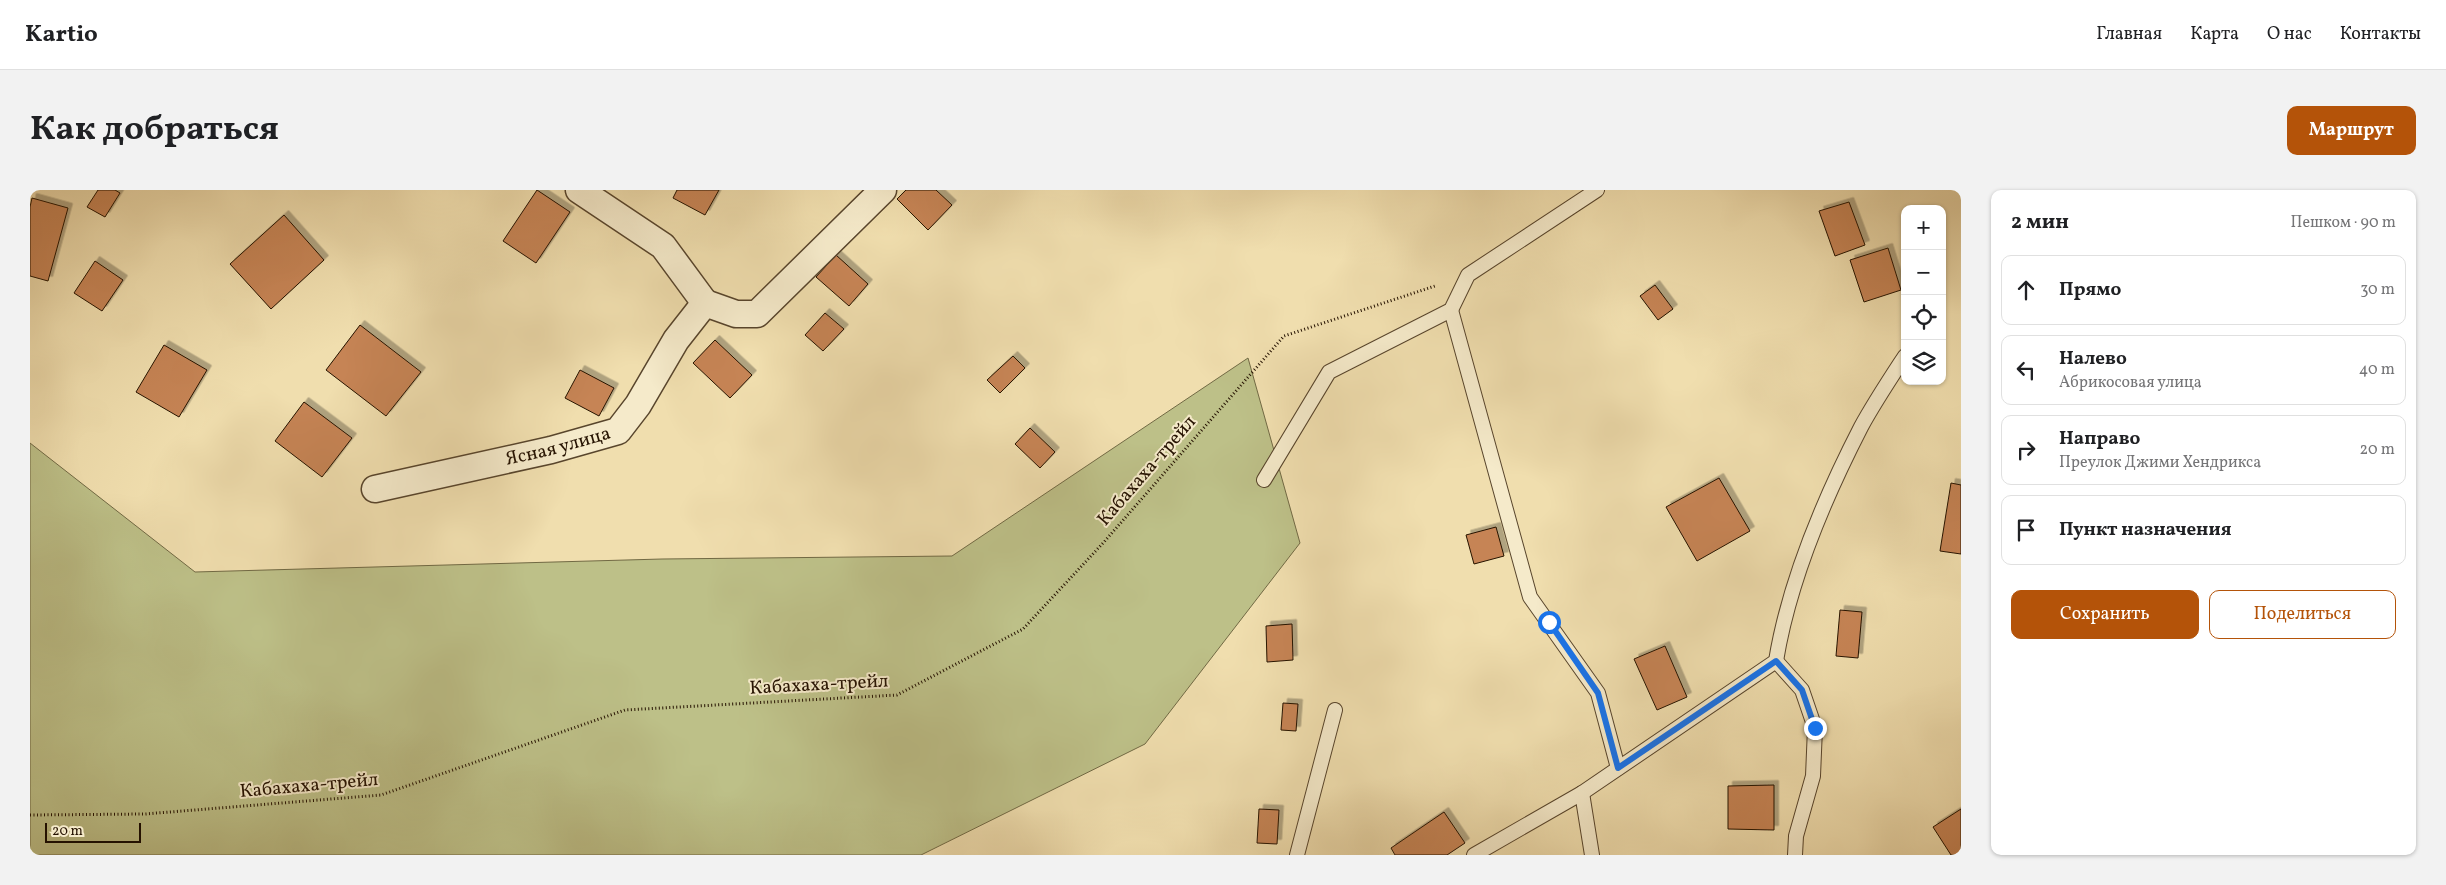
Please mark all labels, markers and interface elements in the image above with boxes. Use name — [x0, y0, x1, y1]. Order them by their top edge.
text: Kartio — [25, 18, 98, 52]
text: Главная — [2096, 22, 2162, 47]
text: Карта — [2190, 22, 2239, 47]
text: О нас — [2267, 22, 2312, 47]
text: Контакты — [2340, 22, 2421, 47]
text: Как добраться — [30, 106, 279, 154]
button: Маршрут — [2287, 106, 2416, 155]
map controls — [1901, 205, 1946, 385]
button: + — [1901, 205, 1946, 250]
text: 2 мин — [2011, 208, 2069, 237]
text: Пешком · 90 m — [2291, 212, 2396, 234]
button: − — [1901, 250, 1946, 295]
icon: ahead — [2012, 276, 2040, 304]
text: Прямо — [2059, 277, 2121, 303]
text: 30 m — [2360, 279, 2395, 301]
button: locate — [1901, 295, 1946, 340]
button: layers — [1901, 340, 1946, 385]
text: Налево — [2059, 346, 2127, 372]
icon: left — [2012, 356, 2040, 384]
text: 40 m — [2359, 359, 2395, 381]
text: Абрикосовая улица — [2059, 372, 2202, 394]
street label: Кабахаха-трейл — [1092, 410, 1202, 532]
street label: Ясная улица — [503, 421, 614, 473]
text: Направо — [2059, 426, 2141, 452]
icon: right — [2012, 436, 2040, 464]
text: 20 m — [2360, 439, 2395, 461]
text: Преулок Джими Хендрикса — [2059, 452, 2261, 474]
icon: arrive — [2012, 516, 2040, 544]
text: Пункт назначения — [2059, 517, 2232, 543]
button: Сохранить — [2011, 590, 2199, 639]
button: Поделиться — [2209, 590, 2396, 639]
route start — [1538, 611, 1561, 634]
street label: Кабахаха-трейл — [749, 668, 889, 702]
route end — [1804, 717, 1827, 740]
street label: Кабахаха-трейл — [239, 767, 379, 805]
scale bar — [45, 820, 141, 843]
text: 20 m — [52, 822, 83, 841]

